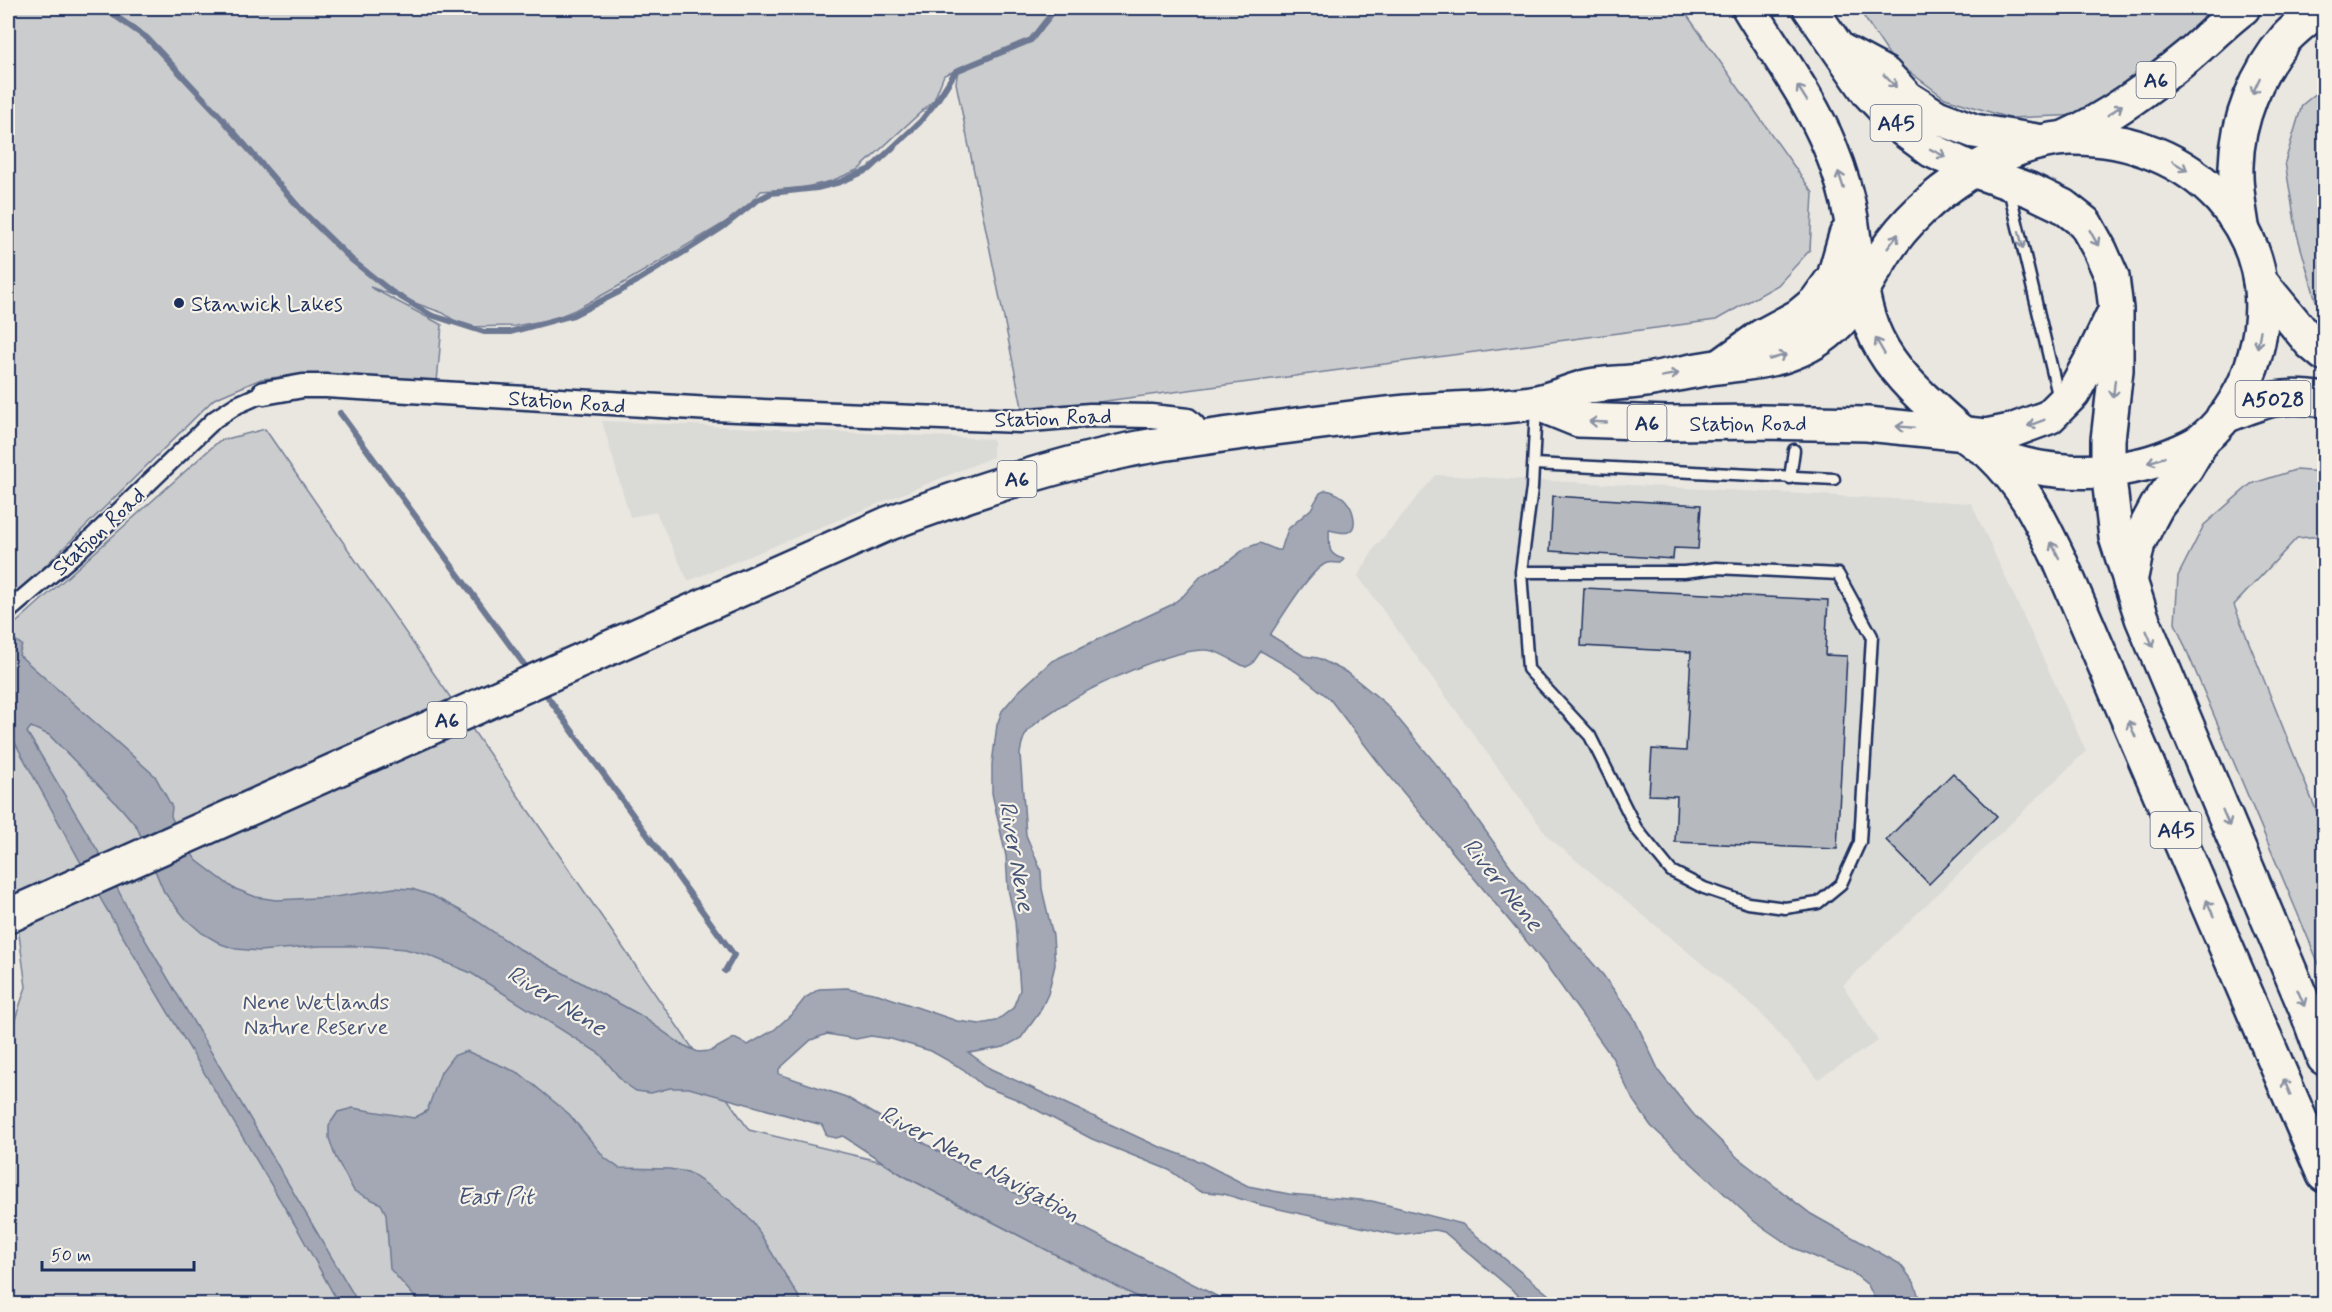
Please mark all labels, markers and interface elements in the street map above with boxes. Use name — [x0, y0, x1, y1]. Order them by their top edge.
road number: A6 — [2136, 62, 2176, 98]
one-way arrow — [1883, 74, 1898, 88]
one-way arrow — [2250, 77, 2262, 95]
one-way arrow — [1795, 85, 1807, 102]
one-way arrow — [2106, 104, 2123, 116]
road number: A45 — [1870, 105, 1922, 141]
one-way arrow — [1928, 147, 1946, 159]
one-way arrow — [2171, 160, 2188, 172]
one-way arrow — [1835, 171, 1846, 190]
one-way arrow — [2088, 229, 2100, 246]
one-way arrow — [2016, 230, 2028, 249]
one-way arrow — [1887, 234, 1899, 250]
place label: Stanwick Lakes — [191, 291, 343, 319]
marker: Stanwick Lakes — [172, 296, 186, 310]
one-way arrow — [2253, 329, 2264, 349]
one-way arrow — [1874, 338, 1886, 355]
one-way arrow — [1768, 351, 1787, 362]
one-way arrow — [1660, 370, 1680, 381]
one-way arrow — [2108, 378, 2119, 398]
road number: A5028 — [2236, 381, 2310, 417]
street label: Station Road — [507, 385, 626, 421]
street label: Station Road — [994, 403, 1112, 435]
road number: A6 — [1628, 405, 1666, 441]
street label: Station Road — [1689, 411, 1807, 439]
one-way arrow — [1589, 416, 1609, 427]
one-way arrow — [2027, 418, 2045, 429]
one-way arrow — [1896, 421, 1916, 432]
one-way arrow — [2147, 455, 2166, 466]
road number: A6 — [998, 461, 1036, 497]
street label: Station Road — [47, 482, 152, 583]
one-way arrow — [2049, 541, 2061, 559]
one-way arrow — [2145, 629, 2156, 647]
road number: A6 — [428, 702, 466, 738]
one-way arrow — [2126, 720, 2137, 738]
water label: River Nene — [991, 799, 1041, 915]
one-way arrow — [2221, 809, 2232, 827]
road number: A45 — [2150, 812, 2202, 848]
water label: River Nene — [1455, 832, 1550, 939]
one-way arrow — [2203, 900, 2215, 918]
water label: River Nene — [501, 959, 613, 1045]
one-way arrow — [2296, 988, 2307, 1007]
park label: Nene Wetlands Nature Reserve — [243, 989, 390, 1042]
one-way arrow — [2280, 1079, 2292, 1097]
water label: River Nene Navigation — [873, 1099, 1084, 1233]
water label: East Pit — [457, 1182, 535, 1213]
scale bar — [42, 1234, 194, 1272]
text: 50 m — [51, 1244, 91, 1268]

